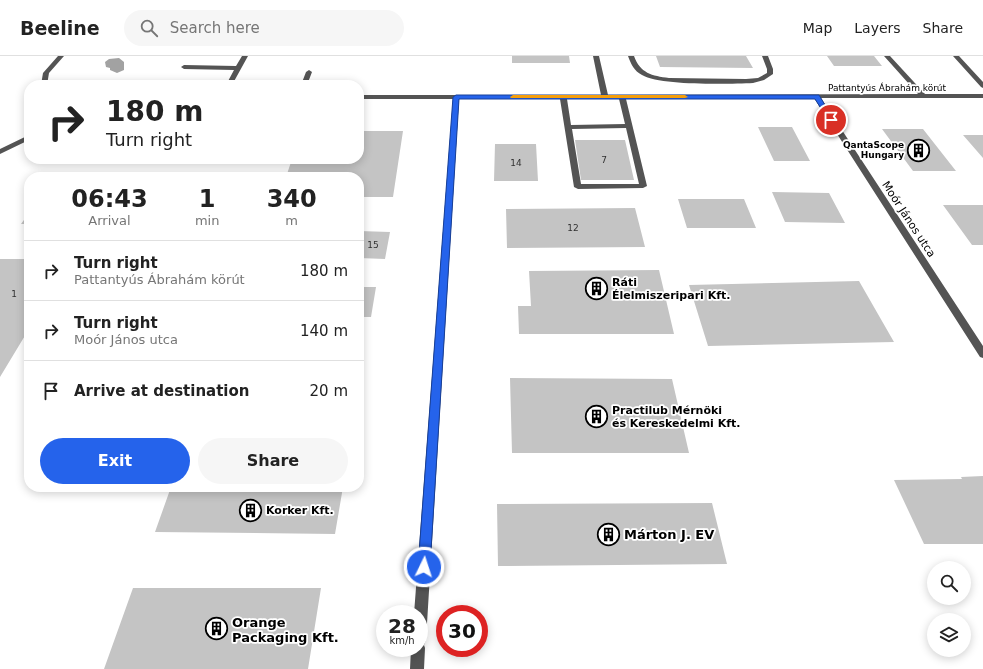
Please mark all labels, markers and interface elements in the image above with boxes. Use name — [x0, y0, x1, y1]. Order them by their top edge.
search box — [124, 10, 404, 46]
text: Beeline — [20, 17, 100, 39]
icon: search — [138, 17, 160, 39]
text: Search here — [170, 19, 260, 37]
text: Map — [803, 20, 832, 36]
text: Layers — [854, 20, 901, 36]
text: Share — [923, 20, 963, 36]
street label: Pattantyús Ábrahám körút — [828, 82, 947, 93]
text: 180 m — [106, 95, 203, 128]
icon: right — [40, 96, 92, 148]
pin — [814, 103, 848, 137]
icon: arrive — [820, 109, 842, 131]
text: Turn right — [106, 129, 192, 150]
building icon: QantaScope Hungary — [906, 137, 932, 163]
place label: QantaScope Hungary — [843, 140, 904, 160]
house number: 7 — [601, 155, 607, 165]
house number: 14 — [510, 158, 522, 168]
street label: Moór János utca — [879, 179, 938, 260]
text: 06:43 — [71, 185, 148, 213]
text: 1 — [199, 185, 215, 213]
text: 340 — [267, 185, 317, 213]
text: Arrival — [88, 213, 131, 228]
text: min — [195, 213, 219, 228]
text: m — [285, 213, 298, 228]
house number: 12 — [567, 223, 579, 233]
house number: 15 — [367, 240, 379, 250]
text: Turn right — [74, 254, 158, 272]
icon: right — [40, 260, 62, 282]
text: 180 m — [300, 262, 348, 280]
text: Pattantyús Ábrahám körút — [74, 272, 245, 287]
building icon: Ráti Élelmiszeripari Kft. — [583, 275, 609, 301]
place label: Ráti Élelmiszeripari Kft. — [612, 276, 730, 302]
house number: 1 — [11, 289, 17, 299]
text: Turn right — [74, 314, 158, 332]
icon: right — [40, 320, 62, 342]
text: 140 m — [300, 322, 348, 340]
text: Moór János utca — [74, 332, 178, 347]
icon: arrive — [40, 380, 62, 402]
text: Arrive at destination — [74, 382, 249, 400]
text: 20 m — [310, 382, 348, 400]
building icon: Practilub Mérnöki és Kereskedelmi Kft. — [583, 403, 609, 429]
place label: Practilub Mérnöki és Kereskedelmi Kft. — [612, 404, 740, 430]
button: Exit — [40, 438, 190, 484]
button: Share — [198, 438, 348, 484]
building icon: Korker Kft. — [238, 497, 264, 523]
place label: Korker Kft. — [266, 504, 334, 517]
building icon: Márton J. EV — [596, 521, 622, 547]
place label: Márton J. EV — [624, 527, 714, 542]
position arrow — [403, 546, 445, 588]
map controls — [927, 561, 971, 657]
button: search — [927, 561, 971, 605]
speed limit sign: 30 — [436, 605, 488, 657]
button: layers — [927, 613, 971, 657]
text: 28 — [388, 614, 416, 638]
place label: Orange Packaging Kft. — [232, 615, 339, 645]
building icon: Orange Packaging Kft. — [204, 616, 230, 642]
text: km/h — [389, 635, 415, 646]

